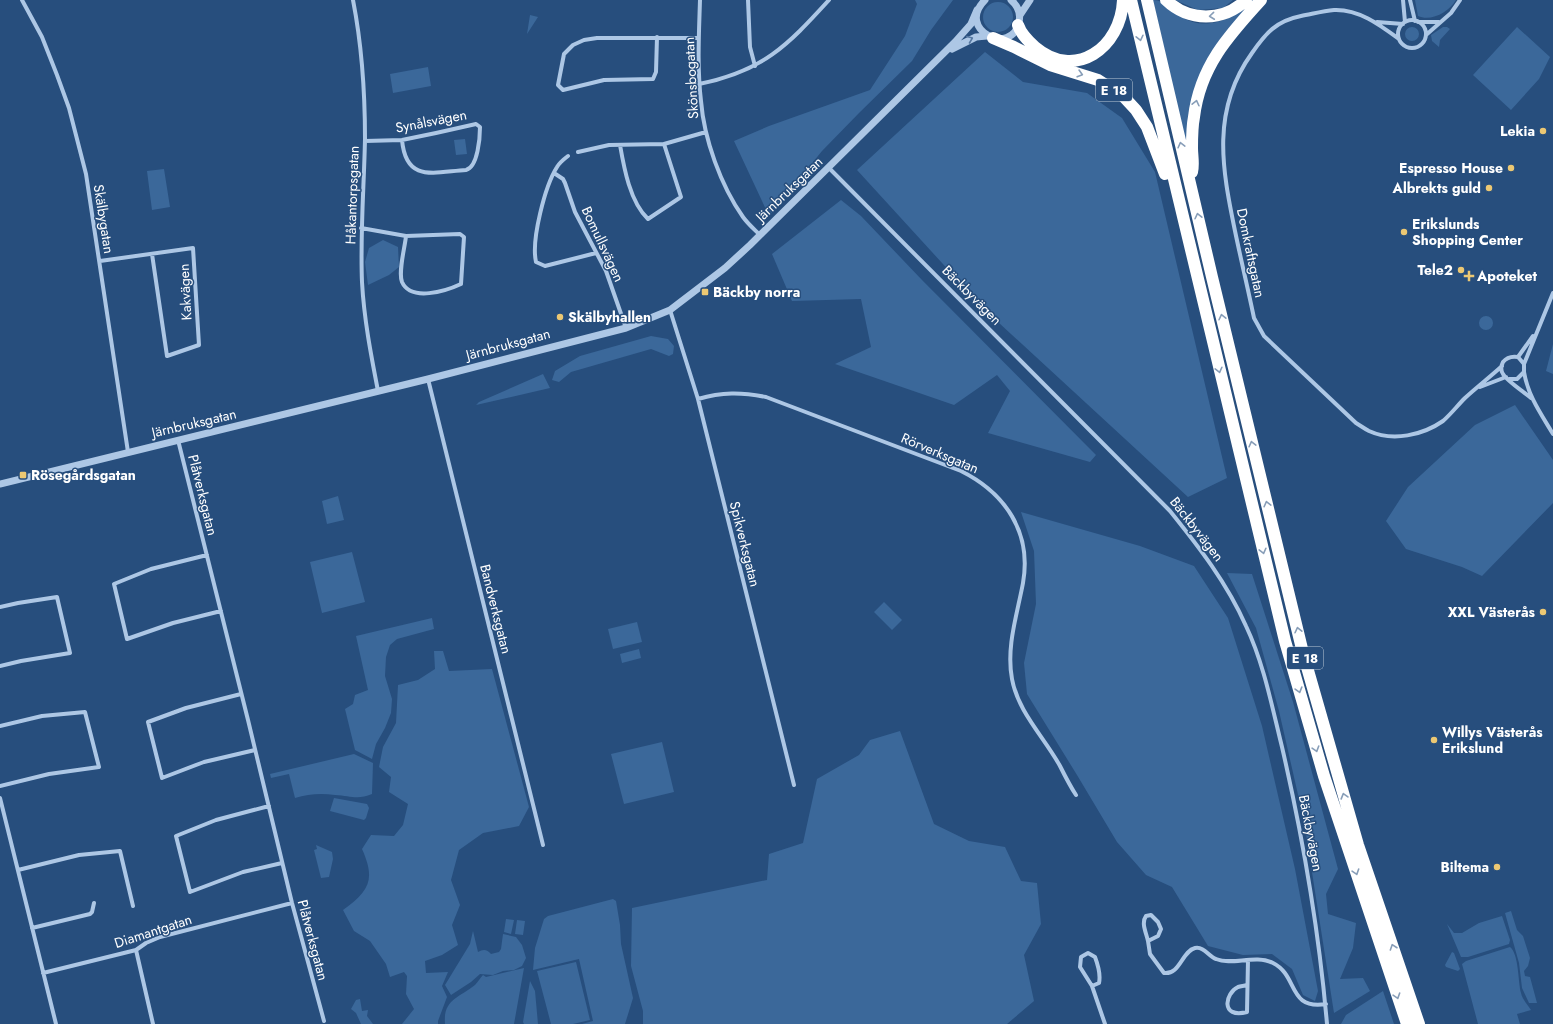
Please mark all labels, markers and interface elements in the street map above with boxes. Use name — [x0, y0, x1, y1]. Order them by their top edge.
one-way arrow — [1209, 12, 1215, 21]
one-way arrow — [1135, 35, 1143, 41]
one-way arrow — [967, 36, 974, 44]
street label: Skönsbogatan — [679, 37, 703, 119]
one-way arrow — [1077, 69, 1084, 78]
road number: E 18 — [1096, 79, 1132, 101]
one-way arrow — [1192, 99, 1200, 106]
street label: Synålsvägen — [394, 104, 468, 138]
place label: Lekia — [1500, 121, 1535, 141]
marker: Lekia — [1538, 126, 1548, 136]
one-way arrow — [1177, 142, 1185, 148]
street label: Håkantorpsgatan — [340, 145, 364, 245]
street label: Järnbruksgatan — [750, 152, 827, 228]
place label: Espresso House — [1399, 158, 1503, 178]
marker: Espresso House — [1506, 163, 1516, 173]
place label: Albrekts guld — [1392, 178, 1481, 198]
street label: Skälbygatan — [89, 183, 119, 255]
marker: Albrekts guld — [1484, 183, 1494, 193]
street label: Bomullsvägen — [577, 203, 629, 285]
street label: Domkraftsgatan — [1232, 206, 1270, 300]
one-way arrow — [1194, 213, 1202, 219]
place label: Erikslunds Shopping Center — [1412, 214, 1523, 250]
marker: Erikslunds Shopping Center — [1399, 227, 1409, 237]
place label: Tele2 — [1418, 260, 1453, 280]
street label: Bäckbyvägen — [938, 261, 1006, 329]
street label: Kakvägen — [174, 263, 196, 321]
marker: Tele2 — [1456, 265, 1466, 275]
place label: Apoteket — [1476, 266, 1538, 286]
marker: Apoteket — [1464, 271, 1474, 281]
place label: Bäckby norra — [713, 282, 800, 302]
marker: Bäckby norra — [700, 287, 710, 297]
place label: Skälbyhallen — [568, 307, 651, 327]
marker: Skälbyhallen — [555, 312, 565, 322]
one-way arrow — [1218, 314, 1226, 321]
street label: Järnbruksgatan — [462, 323, 552, 365]
one-way arrow — [1214, 366, 1223, 373]
street label: Järnbruksgatan — [148, 404, 238, 443]
street label: Rörverksgatan — [898, 428, 982, 478]
one-way arrow — [1248, 441, 1257, 448]
street label: Plåtverksgatan — [183, 452, 223, 538]
place label: Rösegårdsgatan — [31, 465, 136, 485]
marker: Rösegårdsgatan — [18, 470, 28, 480]
street label: Bäckbyvägen — [1165, 492, 1229, 566]
street label: Spikverksgatan — [725, 499, 765, 589]
one-way arrow — [1263, 501, 1272, 508]
one-way arrow — [1258, 547, 1267, 554]
street label: Bandverksgatan — [475, 562, 517, 656]
place label: XXL Västerås — [1448, 602, 1536, 622]
marker: XXL Västerås — [1538, 607, 1548, 617]
one-way arrow — [1295, 627, 1303, 633]
road number: E 18 — [1287, 647, 1323, 669]
one-way arrow — [1294, 687, 1303, 694]
place label: Willys Västerås Erikslund — [1442, 722, 1543, 758]
marker: Willys Västerås Erikslund — [1429, 735, 1439, 745]
one-way arrow — [1311, 745, 1320, 752]
street label: Bäckbyvägen — [1294, 793, 1328, 873]
one-way arrow — [1340, 793, 1349, 800]
place label: Biltema — [1441, 857, 1489, 877]
marker: Biltema — [1492, 862, 1502, 872]
one-way arrow — [1351, 869, 1360, 876]
street label: Plåtverksgatan — [293, 897, 333, 983]
street label: Diamantgatan — [112, 909, 194, 953]
one-way arrow — [1389, 944, 1398, 951]
one-way arrow — [1393, 992, 1401, 999]

